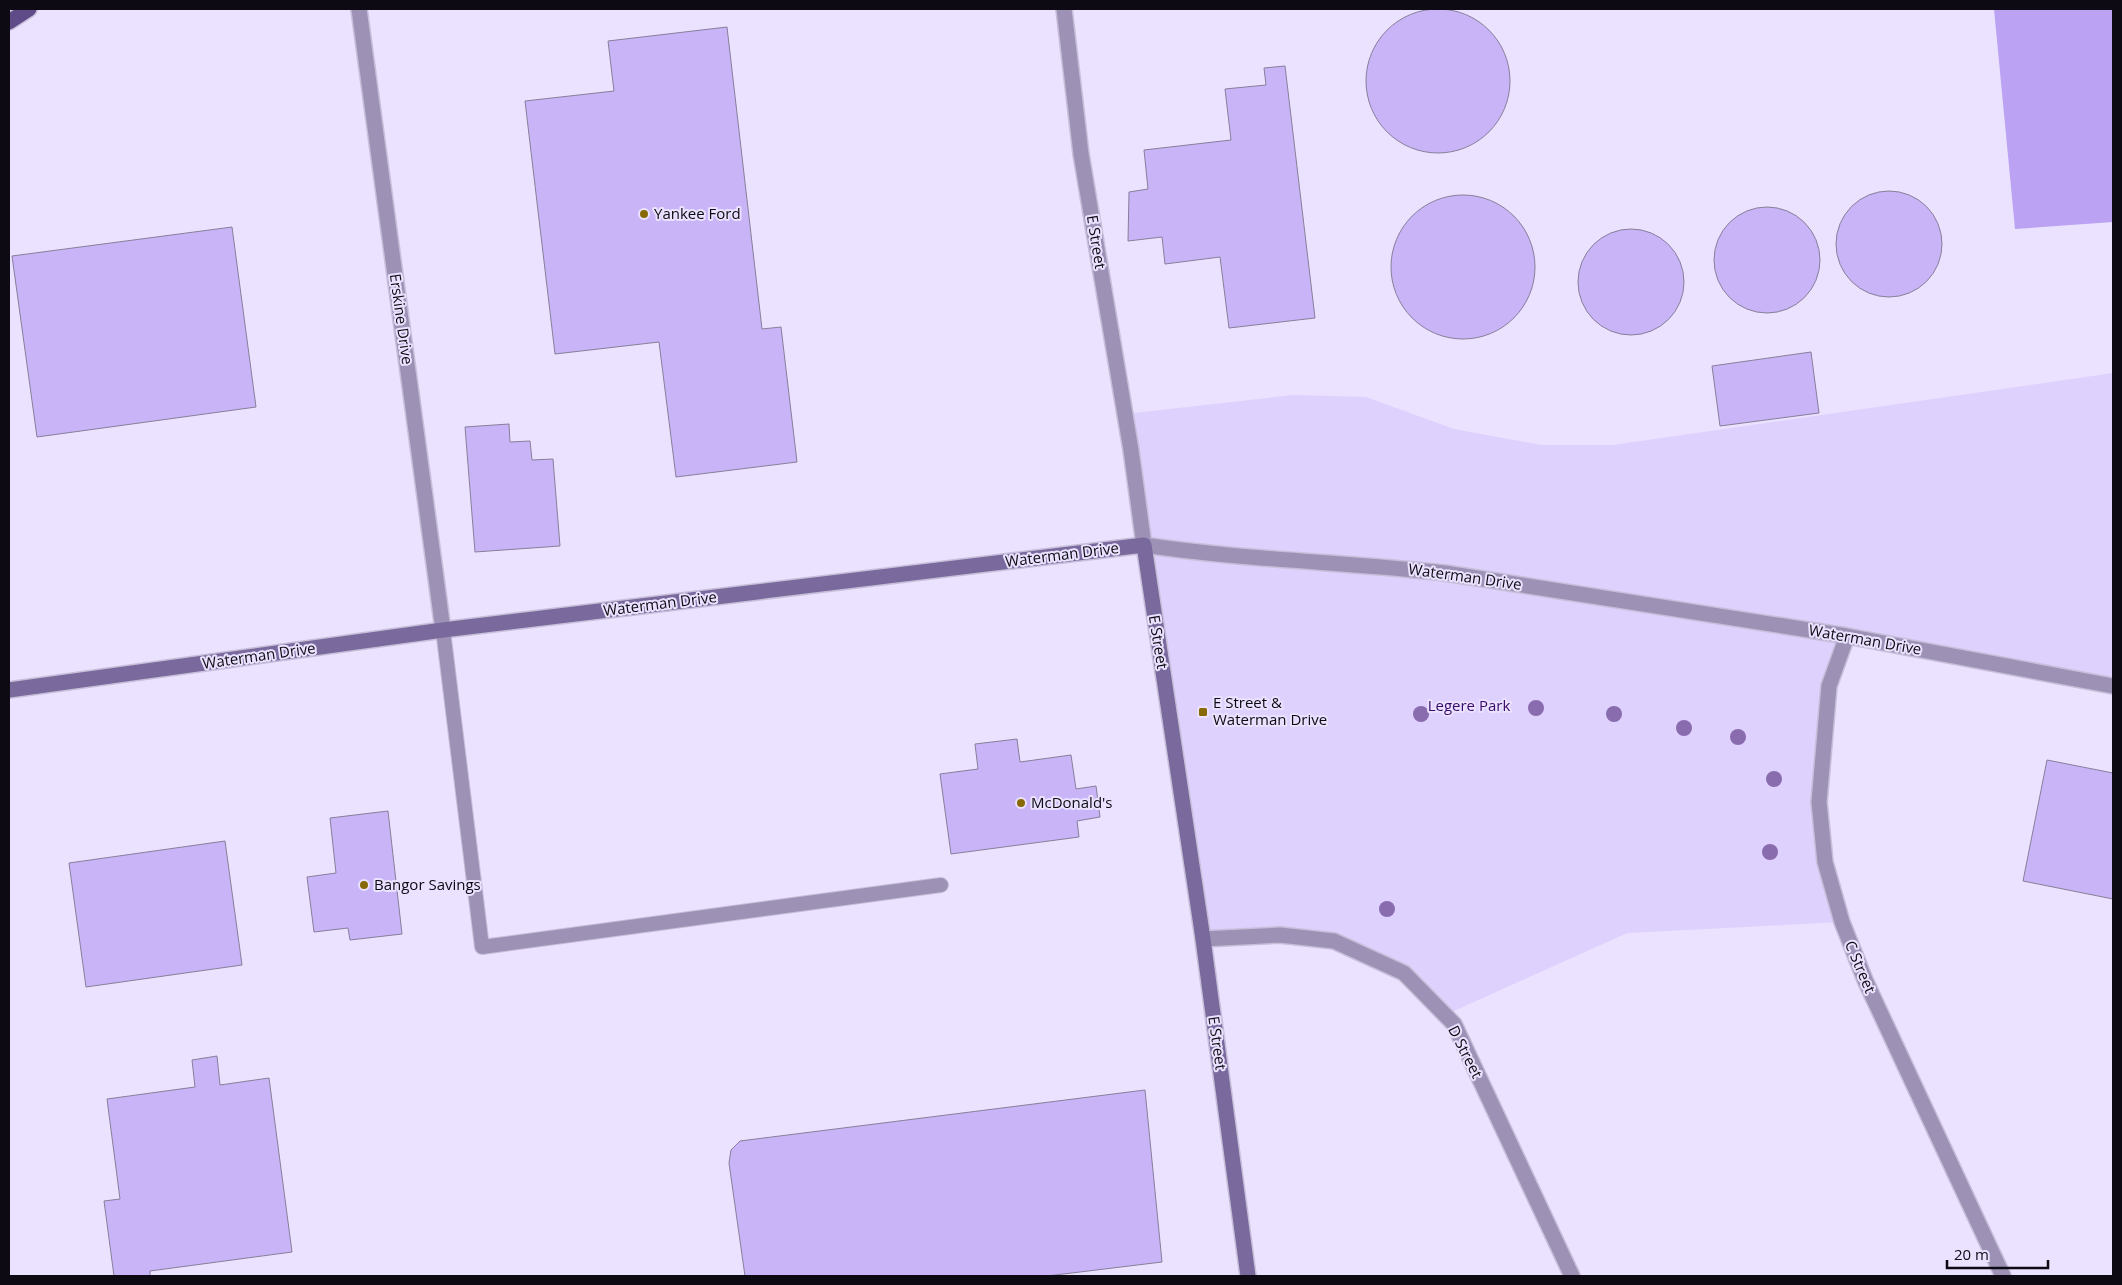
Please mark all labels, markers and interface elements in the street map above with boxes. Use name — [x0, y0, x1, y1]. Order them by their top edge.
place label: Yankee Ford — [654, 203, 741, 223]
marker: Yankee Ford — [638, 208, 650, 220]
street label: E Street — [1083, 214, 1111, 270]
street label: Erskine Drive — [386, 272, 418, 366]
street label: Waterman Drive — [1004, 537, 1120, 571]
street label: Waterman Drive — [1407, 558, 1523, 594]
street label: Waterman Drive — [602, 586, 718, 620]
street label: E Street — [1145, 614, 1173, 670]
street label: Waterman Drive — [1807, 619, 1923, 659]
street label: Waterman Drive — [201, 637, 317, 673]
place label: E Street & Waterman Drive — [1213, 692, 1327, 729]
park label: Legere Park — [1428, 695, 1510, 715]
marker: E Street & Waterman Drive — [1197, 706, 1209, 718]
place label: McDonald's — [1031, 792, 1113, 812]
marker: McDonald's — [1015, 797, 1027, 809]
place label: Bangor Savings — [374, 874, 481, 894]
marker: Bangor Savings — [358, 879, 370, 891]
street label: C Street — [1841, 937, 1881, 996]
street label: E Street — [1204, 1015, 1232, 1071]
street label: D Street — [1444, 1022, 1488, 1081]
scale bar — [1947, 1238, 2048, 1270]
text: 20 m — [1954, 1244, 1989, 1264]

